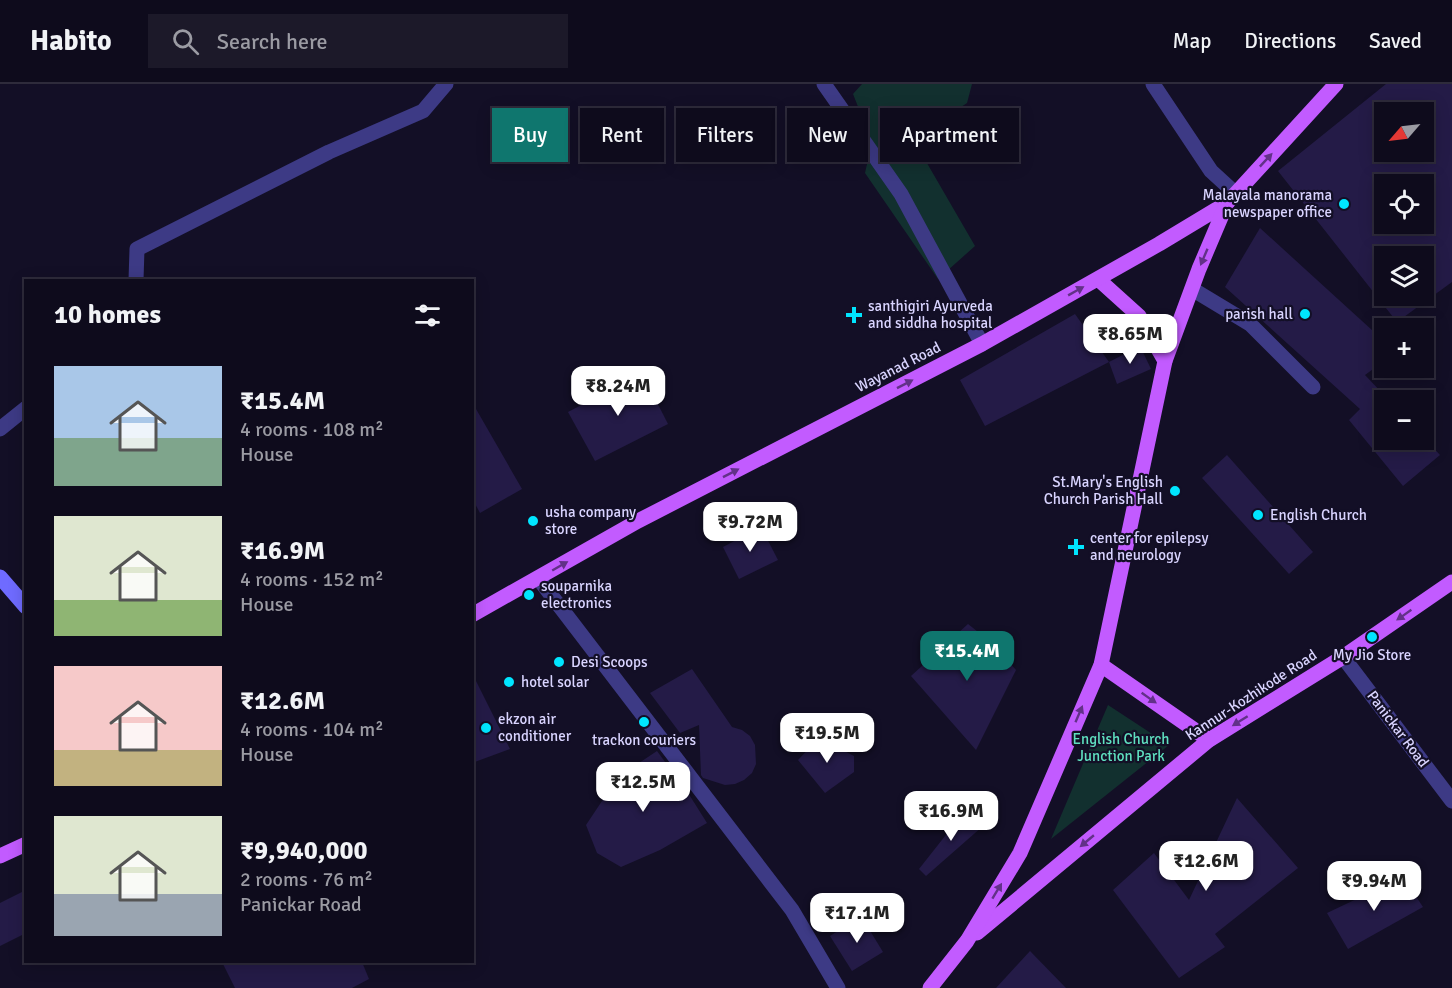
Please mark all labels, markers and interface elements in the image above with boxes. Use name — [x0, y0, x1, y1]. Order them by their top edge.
search box — [148, 14, 568, 68]
text: Habito — [30, 24, 112, 58]
icon: search — [169, 25, 202, 58]
text: Search here — [217, 28, 328, 55]
text: Map — [1173, 28, 1211, 54]
text: Directions — [1244, 28, 1336, 54]
text: Saved — [1369, 28, 1422, 54]
north arrow — [1374, 102, 1434, 162]
map controls — [1374, 102, 1434, 450]
chip: Buy — [492, 108, 568, 162]
chip: Rent — [580, 108, 664, 162]
chip: Filters — [676, 108, 775, 162]
chip: New — [787, 108, 868, 162]
chip: Apartment — [880, 108, 1019, 162]
one-way arrow — [1259, 152, 1273, 167]
button: locate — [1374, 174, 1434, 234]
place label: Malayala manorama newspaper office — [1203, 186, 1332, 221]
marker: Malayala manorama newspaper office — [1337, 197, 1351, 211]
button: layers — [1374, 246, 1434, 306]
one-way arrow — [1199, 248, 1208, 266]
one-way arrow — [1068, 286, 1085, 296]
place label: santhigiri Ayurveda and siddha hospital — [868, 297, 993, 332]
text: 10 homes — [54, 299, 161, 331]
icon: filters — [411, 299, 444, 332]
place label: parish hall — [1225, 305, 1293, 323]
marker: santhigiri Ayurveda and siddha hospital — [845, 306, 863, 324]
marker: parish hall — [1298, 307, 1312, 321]
pin: ₹8.65M — [1081, 314, 1179, 365]
button: + — [1374, 318, 1434, 378]
text: ₹8.65M — [1097, 321, 1163, 346]
street label: Wayanad Road — [852, 338, 944, 396]
pin: ₹8.24M — [569, 366, 667, 417]
text: ₹8.24M — [585, 373, 651, 398]
one-way arrow — [896, 379, 913, 388]
text: ₹15.4M — [240, 385, 325, 417]
icon: home — [102, 390, 174, 462]
button: − — [1374, 390, 1434, 450]
text: 4 rooms · 108 m² — [240, 417, 384, 442]
text: House — [240, 442, 294, 467]
one-way arrow — [723, 468, 740, 478]
place label: St.Mary's English Church Parish Hall — [1044, 473, 1163, 508]
marker: St.Mary's English Church Parish Hall — [1168, 484, 1182, 498]
pin: ₹9.72M — [701, 502, 799, 553]
place label: usha company store — [545, 503, 636, 538]
place label: English Church — [1270, 506, 1367, 524]
marker: English Church — [1251, 508, 1265, 522]
text: ₹9.72M — [717, 509, 783, 534]
marker: usha company store — [526, 514, 540, 528]
place label: center for epilepsy and neurology — [1090, 529, 1208, 564]
text: ₹16.9M — [240, 535, 325, 567]
marker: center for epilepsy and neurology — [1067, 538, 1085, 556]
icon: home — [102, 540, 174, 612]
one-way arrow — [552, 560, 568, 571]
text: 4 rooms · 152 m² — [240, 567, 384, 592]
place label: souparnika electronics — [541, 577, 612, 612]
marker: souparnika electronics — [522, 588, 536, 602]
text: House — [240, 592, 294, 617]
one-way arrow — [1396, 609, 1412, 621]
marker: My Jio Store — [1365, 630, 1379, 644]
pin: ₹15.4M — [918, 631, 1016, 682]
text: ₹15.4M — [934, 638, 1000, 663]
street label: Kannur-Kozhikode Road — [1182, 646, 1320, 744]
place label: My Jio Store — [1333, 646, 1411, 664]
place label: Desi Scoops — [571, 653, 648, 671]
marker: Desi Scoops — [552, 655, 566, 669]
place label: hotel solar — [521, 673, 590, 691]
marker: hotel solar — [502, 675, 516, 689]
text: ₹12.6M — [240, 685, 325, 717]
street label: Panickar Road — [1363, 687, 1433, 771]
icon: home — [102, 690, 174, 762]
one-way arrow — [1140, 692, 1156, 704]
one-way arrow — [1075, 706, 1084, 723]
place label: ekzon air conditioner — [498, 710, 572, 745]
pin: ₹19.5M — [778, 713, 876, 764]
marker: trackon couriers — [637, 715, 651, 729]
one-way arrow — [1232, 715, 1248, 726]
text: 4 rooms · 104 m² — [240, 717, 384, 742]
text: ₹19.5M — [794, 720, 860, 745]
marker: ekzon air conditioner — [479, 721, 493, 735]
park label: English Church Junction Park — [1073, 730, 1169, 765]
place label: trackon couriers — [592, 731, 697, 749]
text: House — [240, 742, 294, 767]
pin: ₹12.5M — [594, 762, 692, 813]
text: ₹12.5M — [610, 769, 676, 794]
pin: ₹16.9M — [902, 791, 1000, 842]
text: ₹16.9M — [918, 798, 984, 823]
one-way arrow — [1080, 834, 1095, 847]
text: ₹9,940,000 — [240, 835, 368, 867]
icon: home — [102, 840, 174, 912]
pin: ₹12.6M — [1157, 841, 1255, 892]
text: ₹12.6M — [1173, 848, 1239, 873]
pin: ₹9.94M — [1325, 861, 1423, 912]
text: 2 rooms · 76 m² — [240, 867, 373, 892]
text: ₹9.94M — [1341, 868, 1407, 893]
one-way arrow — [992, 883, 1003, 899]
text: Panickar Road — [240, 892, 362, 917]
pin: ₹17.1M — [808, 893, 906, 944]
text: ₹17.1M — [824, 900, 890, 925]

